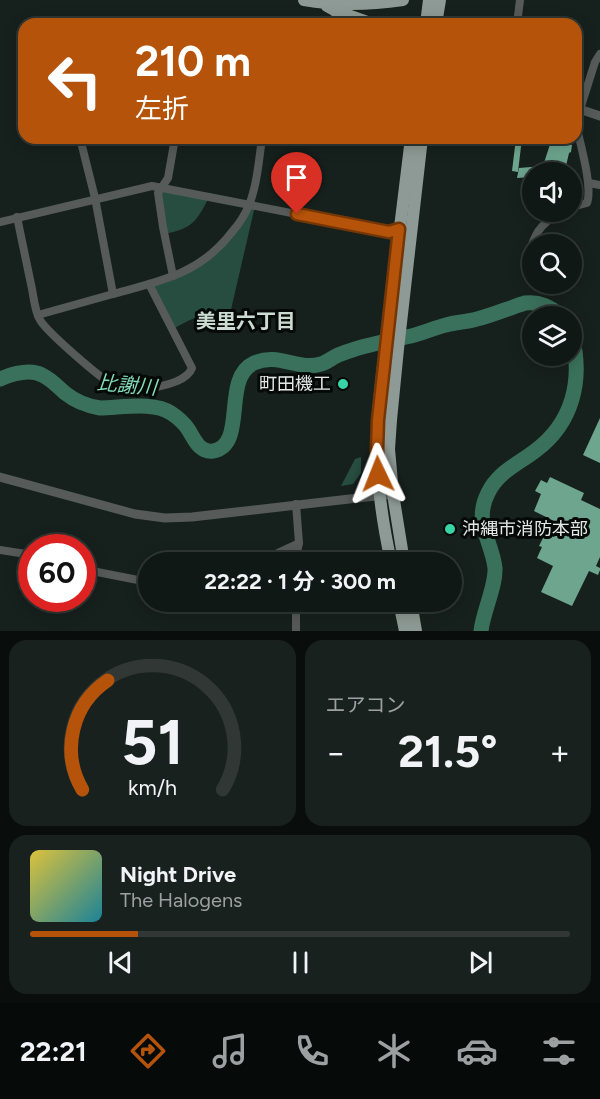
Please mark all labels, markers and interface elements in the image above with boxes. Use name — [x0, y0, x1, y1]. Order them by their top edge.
text: 210 m — [135, 36, 251, 87]
icon: left — [36, 42, 114, 120]
text: 左折 — [135, 92, 189, 125]
pin — [271, 152, 322, 214]
icon: arrive — [280, 161, 313, 194]
map controls — [522, 162, 582, 366]
button: sound — [522, 162, 582, 222]
button: search — [522, 234, 582, 294]
button: layers — [522, 306, 582, 366]
district label: 美里六丁目 — [196, 309, 296, 333]
water label: 比謝川 — [96, 370, 160, 400]
place label: 町田機工 — [259, 373, 331, 395]
marker: 町田機工 — [336, 377, 350, 391]
position arrow — [346, 442, 410, 506]
place label: 沖縄市消防本部 — [462, 518, 588, 540]
marker: 沖縄市消防本部 — [443, 522, 457, 536]
speed limit sign: 60 — [18, 534, 96, 612]
text: 22:22 · 1 分 · 300 m — [204, 568, 396, 595]
text: エアコン — [326, 693, 406, 717]
text: 51 — [121, 705, 184, 780]
text: 21.5° — [398, 724, 497, 778]
text: − — [326, 733, 346, 772]
text: + — [549, 733, 570, 772]
text: km/h — [128, 775, 177, 800]
text: Night Drive — [120, 861, 236, 888]
text: The Halogens — [120, 888, 242, 912]
icon: previous — [104, 946, 137, 979]
icon: pause — [284, 946, 317, 979]
icon: next — [464, 946, 497, 979]
icon: directions — [127, 1030, 169, 1072]
icon: music — [209, 1030, 251, 1072]
icon: phone — [291, 1030, 333, 1072]
icon: climate — [373, 1030, 415, 1072]
icon: car — [456, 1030, 498, 1072]
icon: filters — [538, 1030, 580, 1072]
text: 22:21 — [20, 1035, 87, 1068]

